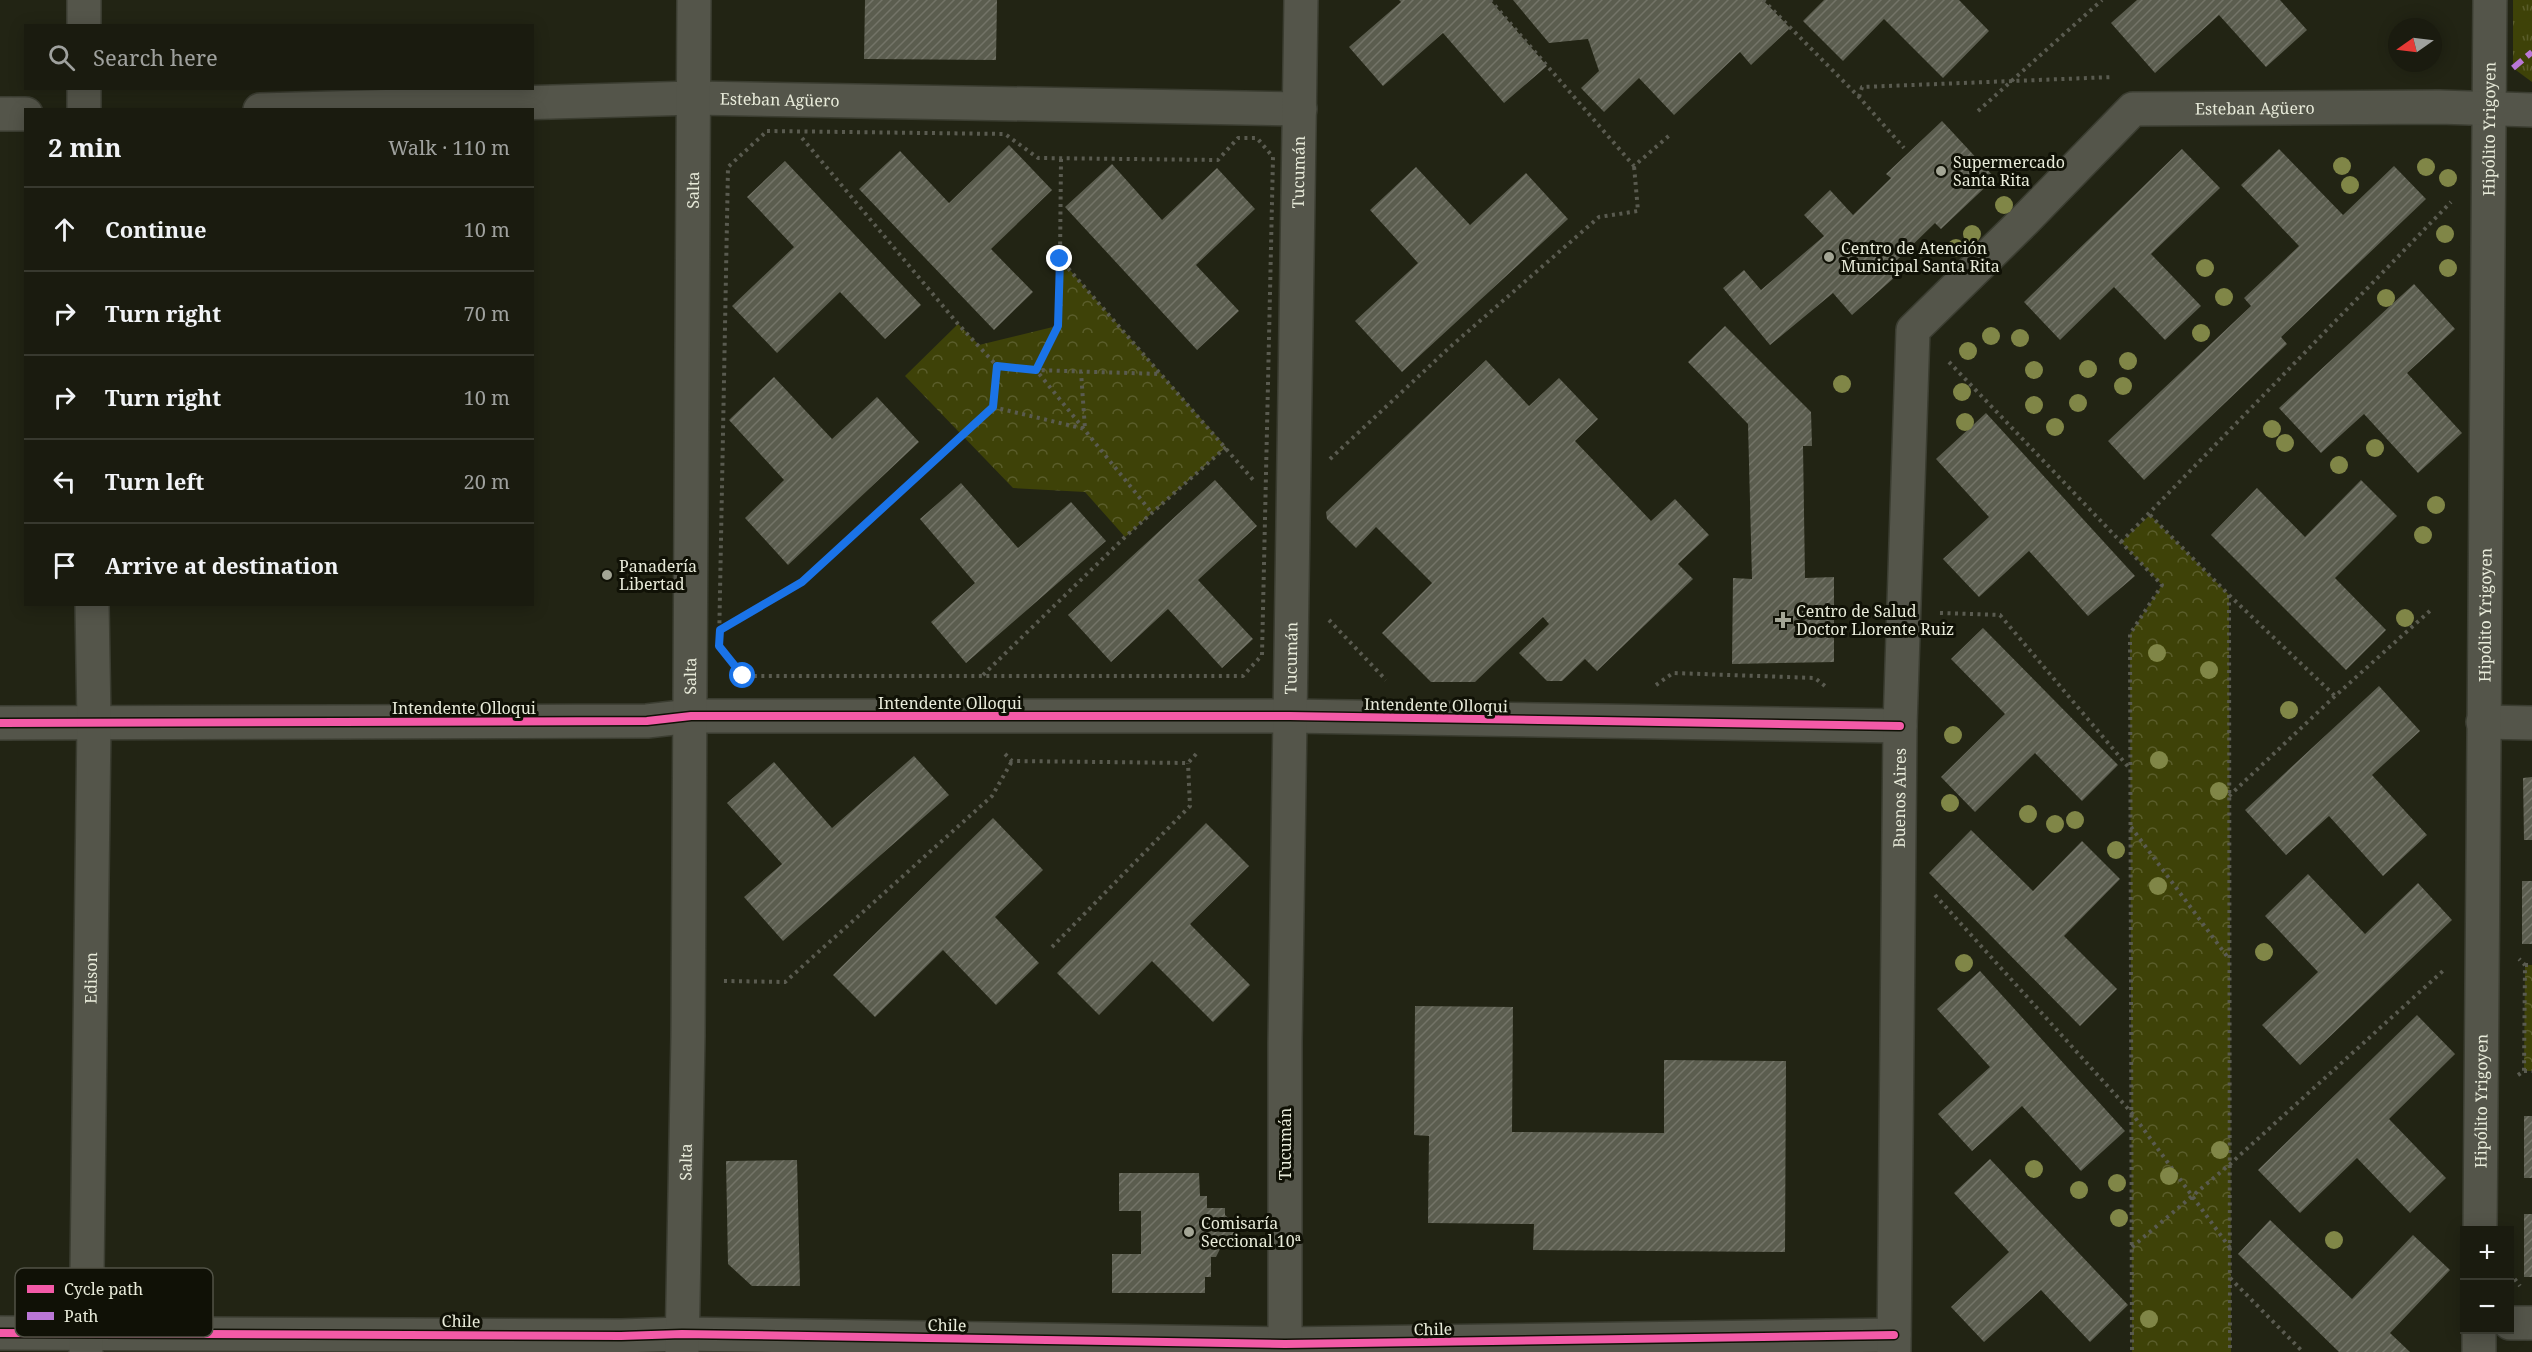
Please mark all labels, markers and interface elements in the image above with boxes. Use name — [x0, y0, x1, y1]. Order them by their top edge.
north arrow — [2388, 18, 2442, 72]
search box — [24, 24, 534, 90]
icon: search — [45, 41, 78, 74]
text: Search here — [93, 42, 218, 72]
street label: Hipólito Yrigoyen — [2477, 62, 2500, 196]
street label: Esteban Agüero — [720, 87, 840, 112]
street label: Esteban Agüero — [2195, 97, 2315, 120]
text: 2 min — [48, 129, 122, 165]
text: Walk · 110 m — [388, 134, 510, 161]
street label: Tucumán — [1287, 136, 1310, 209]
place label: Supermercado Santa Rita — [1953, 151, 2065, 191]
marker: Supermercado Santa Rita — [1934, 164, 1948, 178]
street label: Salta — [682, 171, 704, 209]
icon: ahead — [48, 213, 81, 246]
text: Continue — [105, 214, 207, 244]
text: 10 m — [464, 216, 510, 243]
place label: Centro de Atención Municipal Santa Rita — [1841, 237, 2000, 277]
route end — [1046, 245, 1072, 271]
marker: Centro de Atención Municipal Santa Rita — [1822, 250, 1836, 264]
icon: right — [48, 297, 81, 330]
text: Turn right — [105, 298, 221, 328]
text: 70 m — [464, 300, 510, 327]
icon: right — [48, 381, 81, 414]
text: Turn right — [105, 382, 221, 412]
text: 10 m — [464, 384, 510, 411]
icon: left — [48, 465, 81, 498]
text: Turn left — [105, 466, 204, 496]
text: 20 m — [464, 468, 510, 495]
street label: Hipólito Yrigoyen — [2473, 548, 2497, 682]
icon: arrive — [48, 549, 81, 582]
text: Arrive at destination — [105, 550, 339, 580]
place label: Panadería Libertad — [619, 555, 697, 595]
marker: Panadería Libertad — [600, 568, 614, 582]
place label: Centro de Salud Doctor Llorente Ruiz — [1796, 600, 1954, 640]
marker: Centro de Salud Doctor Llorente Ruiz — [1774, 611, 1792, 629]
street label: Tucumán — [1279, 622, 1302, 694]
street label: Salta — [679, 657, 701, 695]
route start — [729, 662, 755, 688]
street label: Intendente Olloqui — [878, 692, 1022, 714]
street label: Intendente Olloqui — [1364, 693, 1508, 717]
street label: Intendente Olloqui — [392, 697, 536, 719]
street label: Buenos Aires — [1888, 748, 1911, 848]
street label: Edison — [79, 952, 102, 1004]
street label: Hipólito Yrigoyen — [2470, 1034, 2493, 1168]
street label: Tucumán — [1274, 1108, 1296, 1180]
street label: Salta — [674, 1143, 697, 1181]
place label: Comisaría Seccional 10ª — [1201, 1212, 1301, 1252]
marker: Comisaría Seccional 10ª — [1182, 1225, 1196, 1239]
map controls — [2460, 1226, 2514, 1334]
button: + — [2460, 1226, 2514, 1280]
legend — [15, 1268, 213, 1337]
text: Cycle path — [64, 1278, 143, 1300]
button: − — [2460, 1280, 2514, 1334]
text: Path — [64, 1305, 98, 1327]
street label: Chile — [441, 1310, 481, 1332]
street label: Chile — [927, 1314, 967, 1336]
street label: Chile — [1413, 1318, 1453, 1340]

